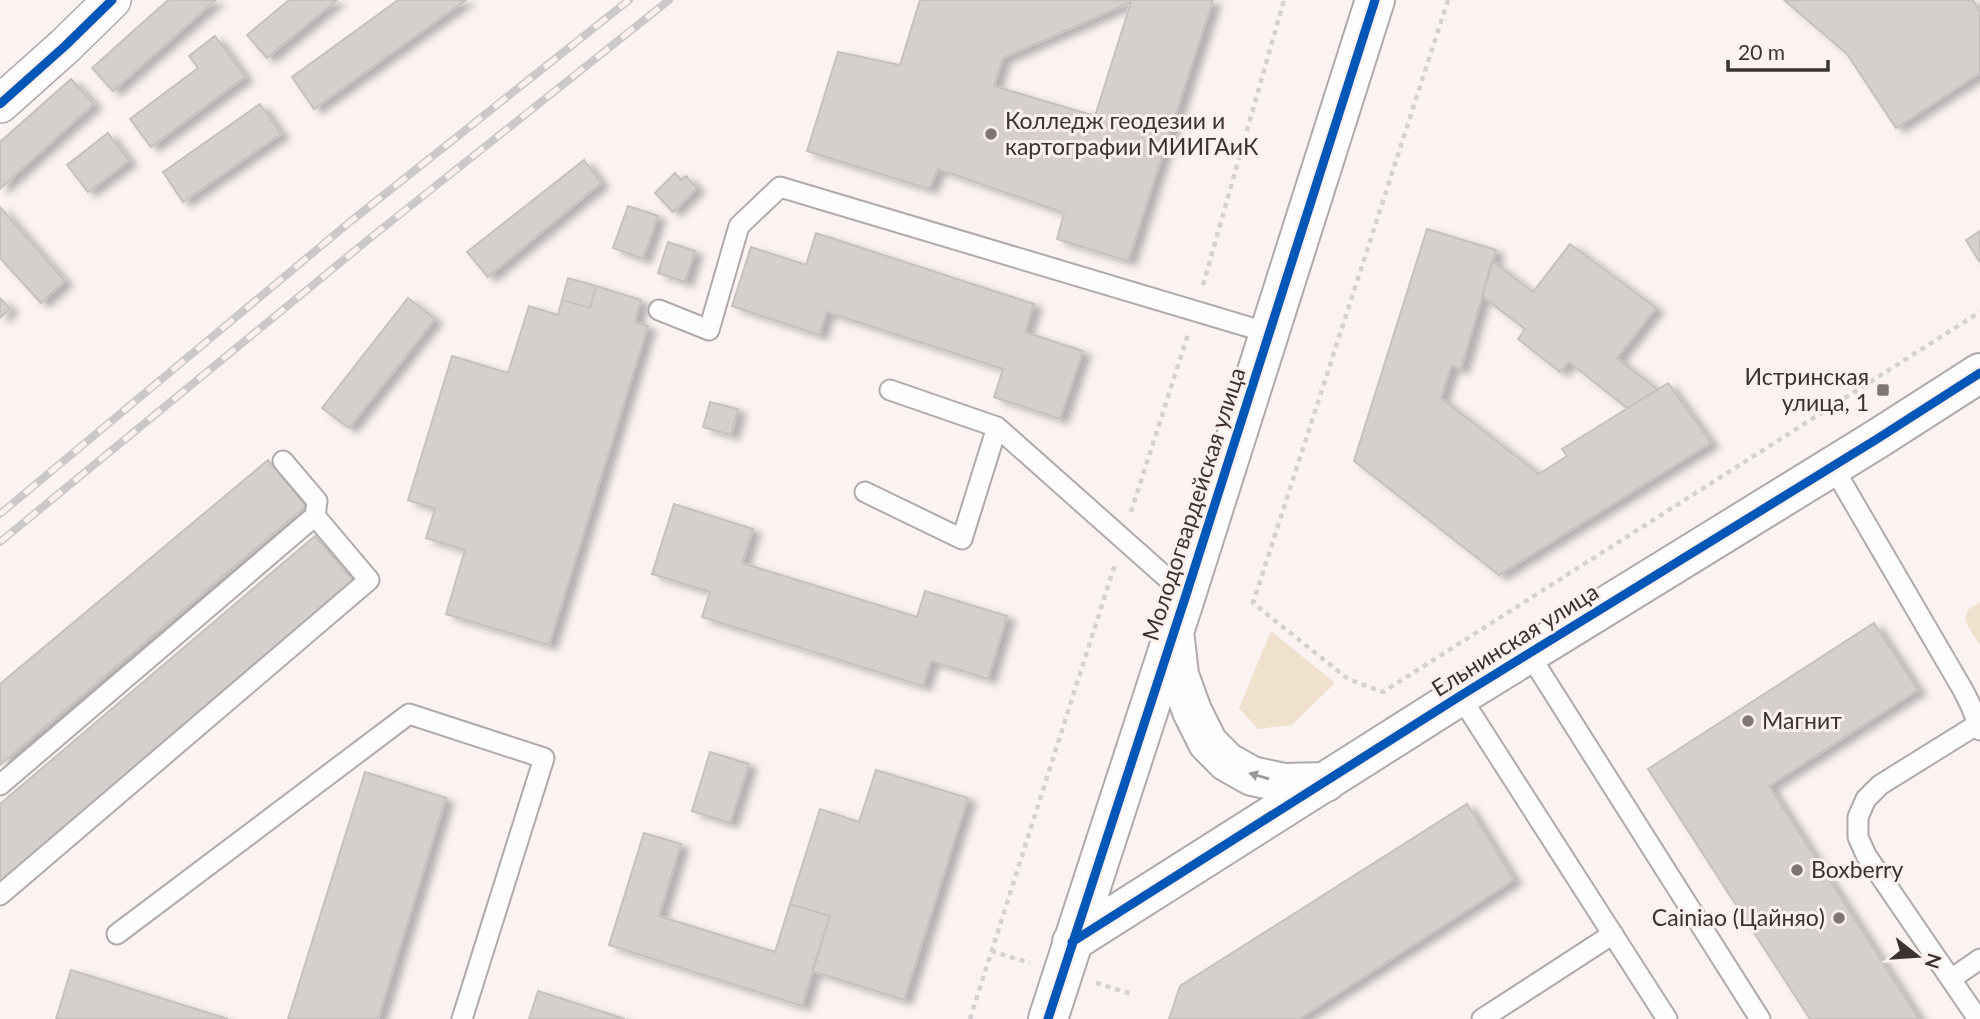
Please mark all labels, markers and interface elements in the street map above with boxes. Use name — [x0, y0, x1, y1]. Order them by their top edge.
scale bar — [1728, 28, 1828, 72]
text: 20 m — [1738, 39, 1785, 64]
place label: Колледж геодезии и картографии МИИГАиК — [1005, 106, 1259, 160]
marker: Колледж геодезии и картографии МИИГАиК — [983, 126, 999, 142]
place label: Истринская улица, 1 — [1744, 362, 1869, 416]
street label: Молодогвардейская улица — [1136, 364, 1250, 644]
marker: Истринская улица, 1 — [1875, 382, 1891, 398]
street label: Ельнинская улица — [1426, 577, 1603, 702]
place label: Магнит — [1762, 706, 1842, 734]
marker: Магнит — [1740, 713, 1756, 729]
one-way arrow — [1248, 771, 1269, 781]
place label: Boxberry — [1811, 855, 1903, 883]
marker: Boxberry — [1789, 862, 1805, 878]
place label: Cainiao (Цайняо) — [1652, 903, 1825, 931]
marker: Cainiao (Цайняо) — [1831, 910, 1847, 926]
north arrow — [1882, 921, 1952, 991]
text: N — [1921, 951, 1947, 971]

